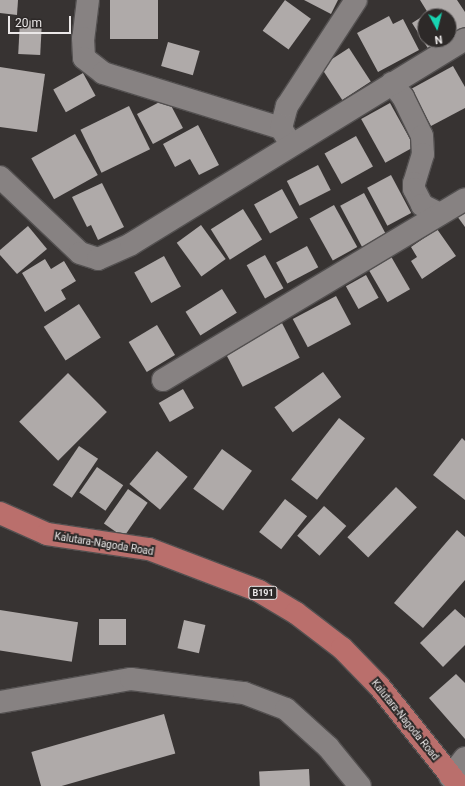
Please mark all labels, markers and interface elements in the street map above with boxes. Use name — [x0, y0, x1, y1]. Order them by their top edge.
scale bar — [10, 8, 73, 34]
north arrow — [417, 8, 457, 48]
text: 20 m — [15, 16, 42, 30]
text: N — [434, 32, 443, 46]
street label: Kalutara-Nagoda Road — [54, 530, 154, 558]
road number: B191 — [248, 586, 278, 600]
street label: Kalutara-Nagoda Road — [369, 677, 441, 763]

